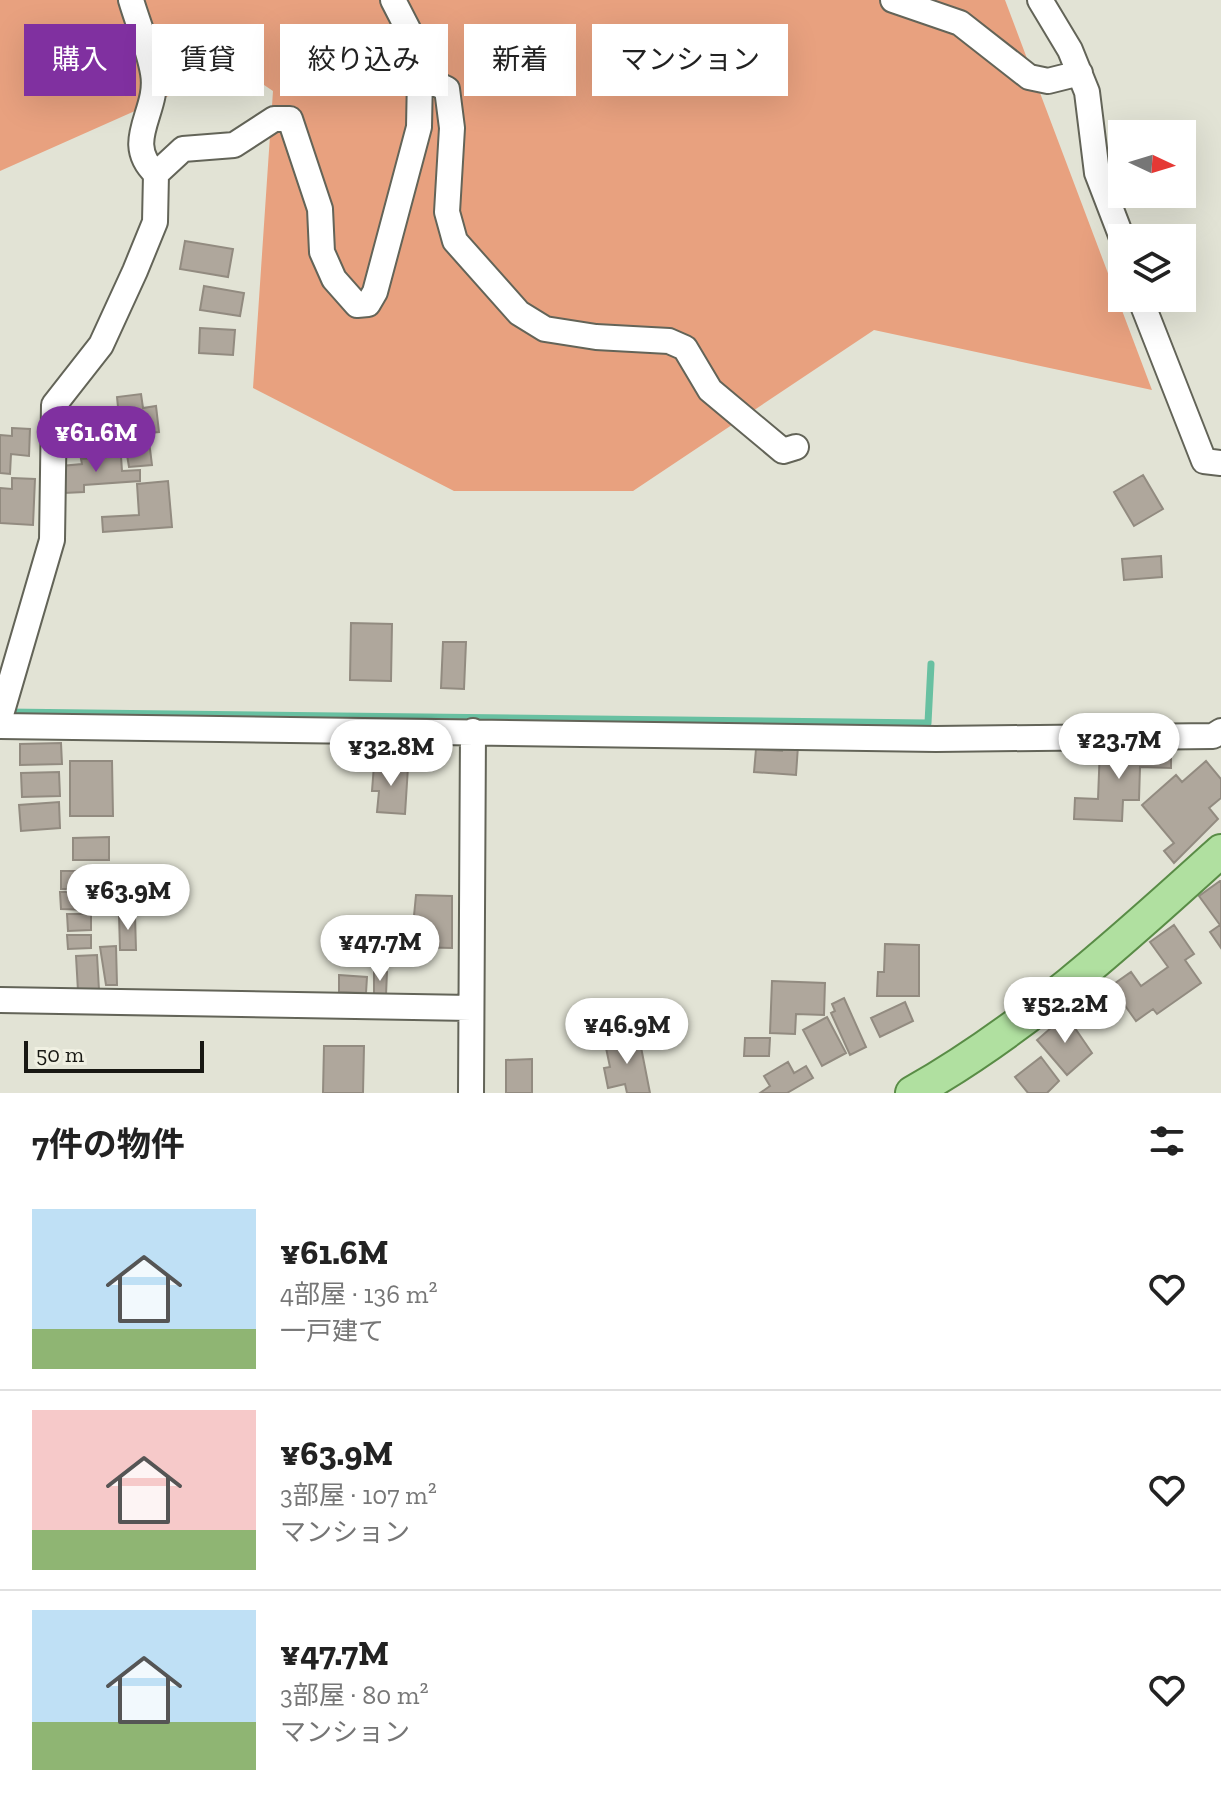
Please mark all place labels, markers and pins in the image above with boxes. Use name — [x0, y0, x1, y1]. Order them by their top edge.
pin: ¥61.6M — [31, 406, 161, 474]
pin: ¥23.7M — [1054, 713, 1184, 781]
pin: ¥32.8M — [326, 720, 456, 788]
pin: ¥63.9M — [63, 864, 193, 932]
pin: ¥47.7M — [315, 915, 445, 983]
pin: ¥52.2M — [1000, 977, 1130, 1045]
pin: ¥46.9M — [562, 998, 692, 1066]

